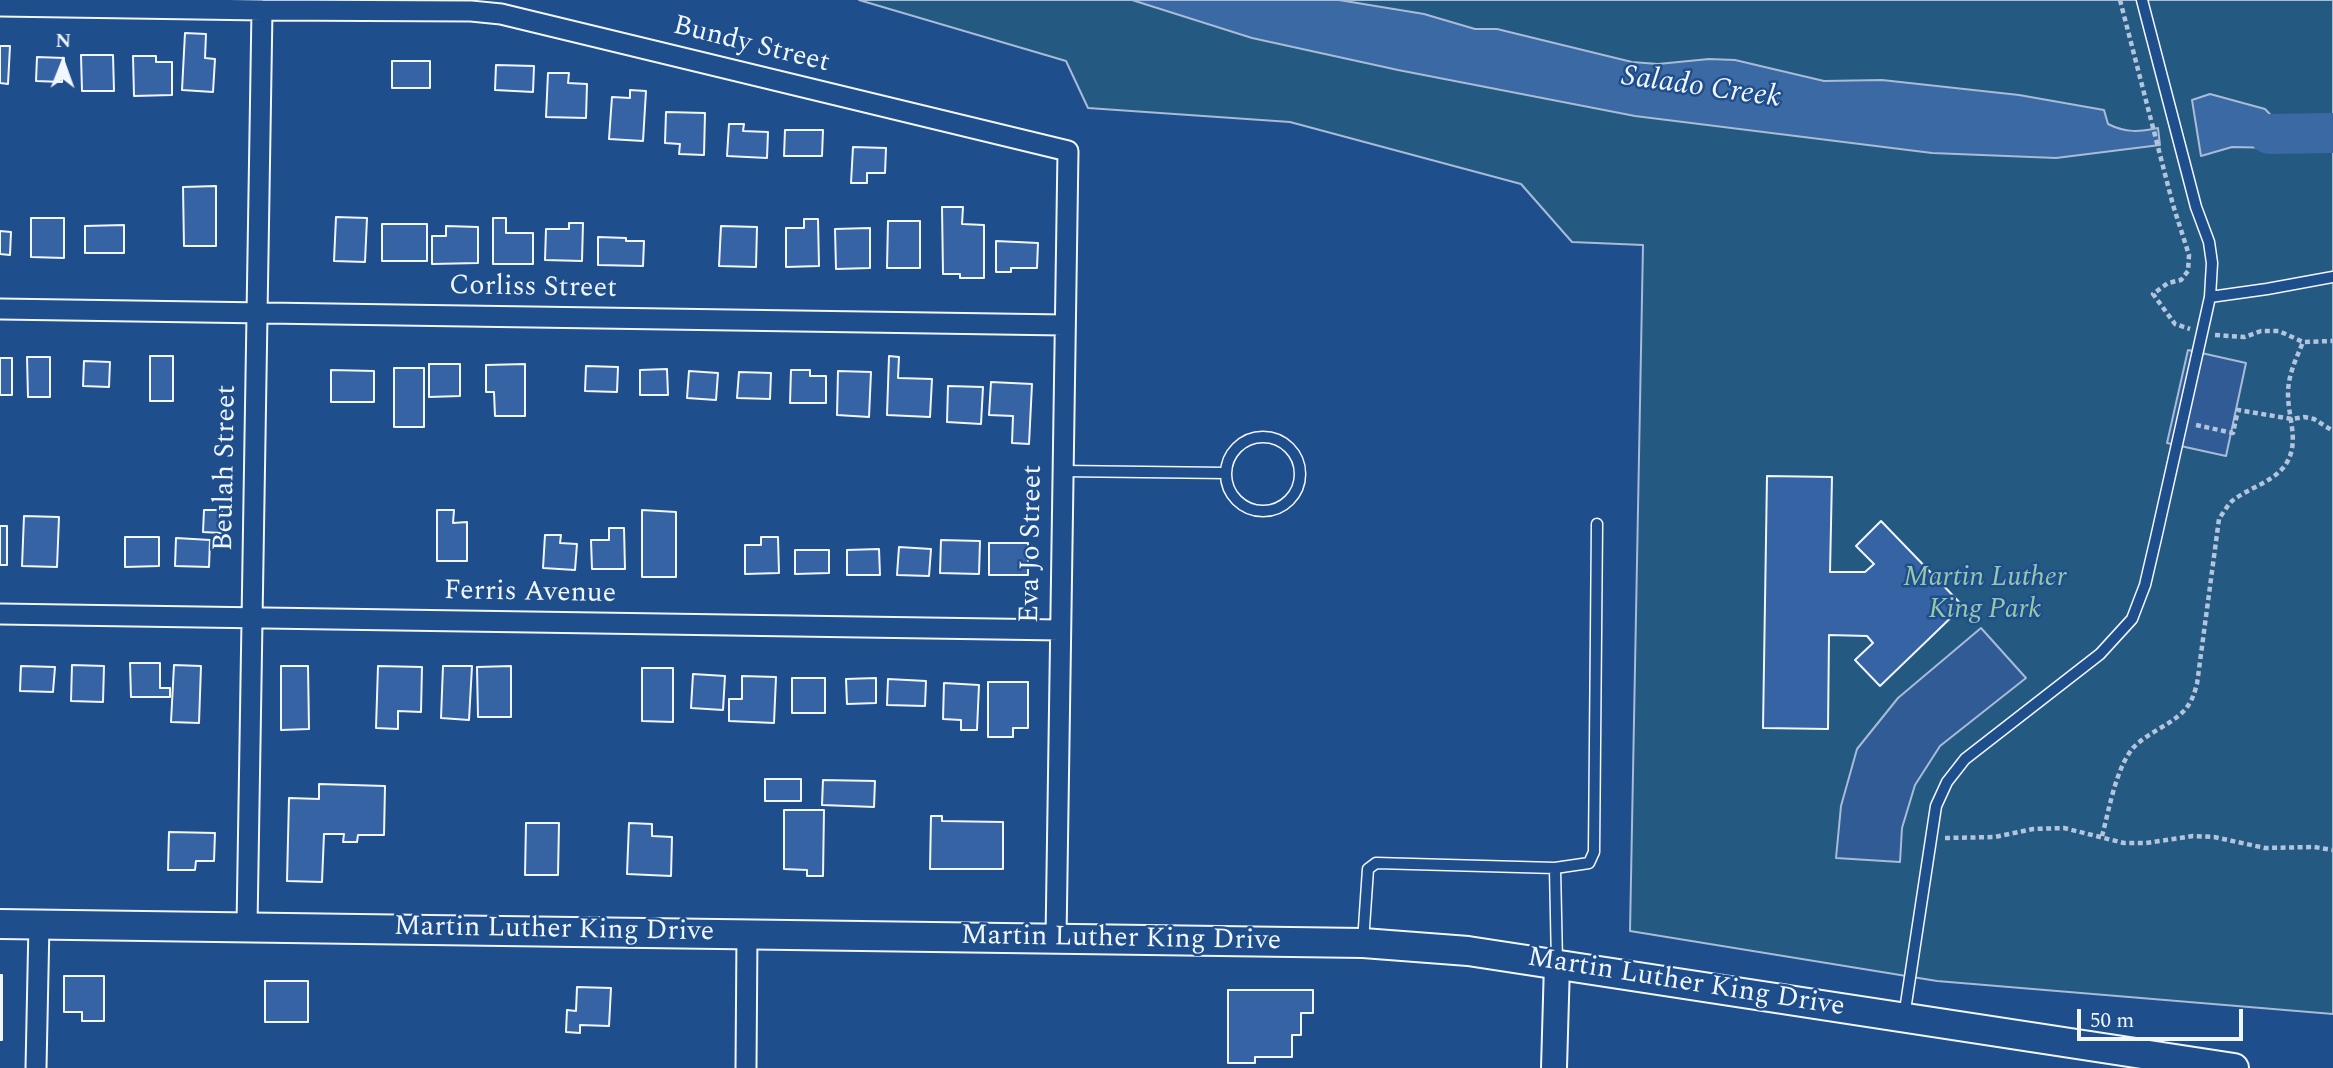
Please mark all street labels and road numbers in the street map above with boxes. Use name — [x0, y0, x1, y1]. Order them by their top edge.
street label: Bundy Street — [669, 10, 833, 82]
street label: Corliss Street — [449, 271, 617, 307]
street label: Beulah Street — [209, 384, 245, 552]
street label: Eva Jo Street — [1015, 465, 1051, 623]
street label: Ferris Avenue — [444, 576, 616, 612]
street label: Martin Luther King Drive — [393, 911, 715, 951]
street label: Martin Luther King Drive — [960, 920, 1282, 960]
street label: Martin Luther King Drive — [1525, 942, 1847, 1026]

